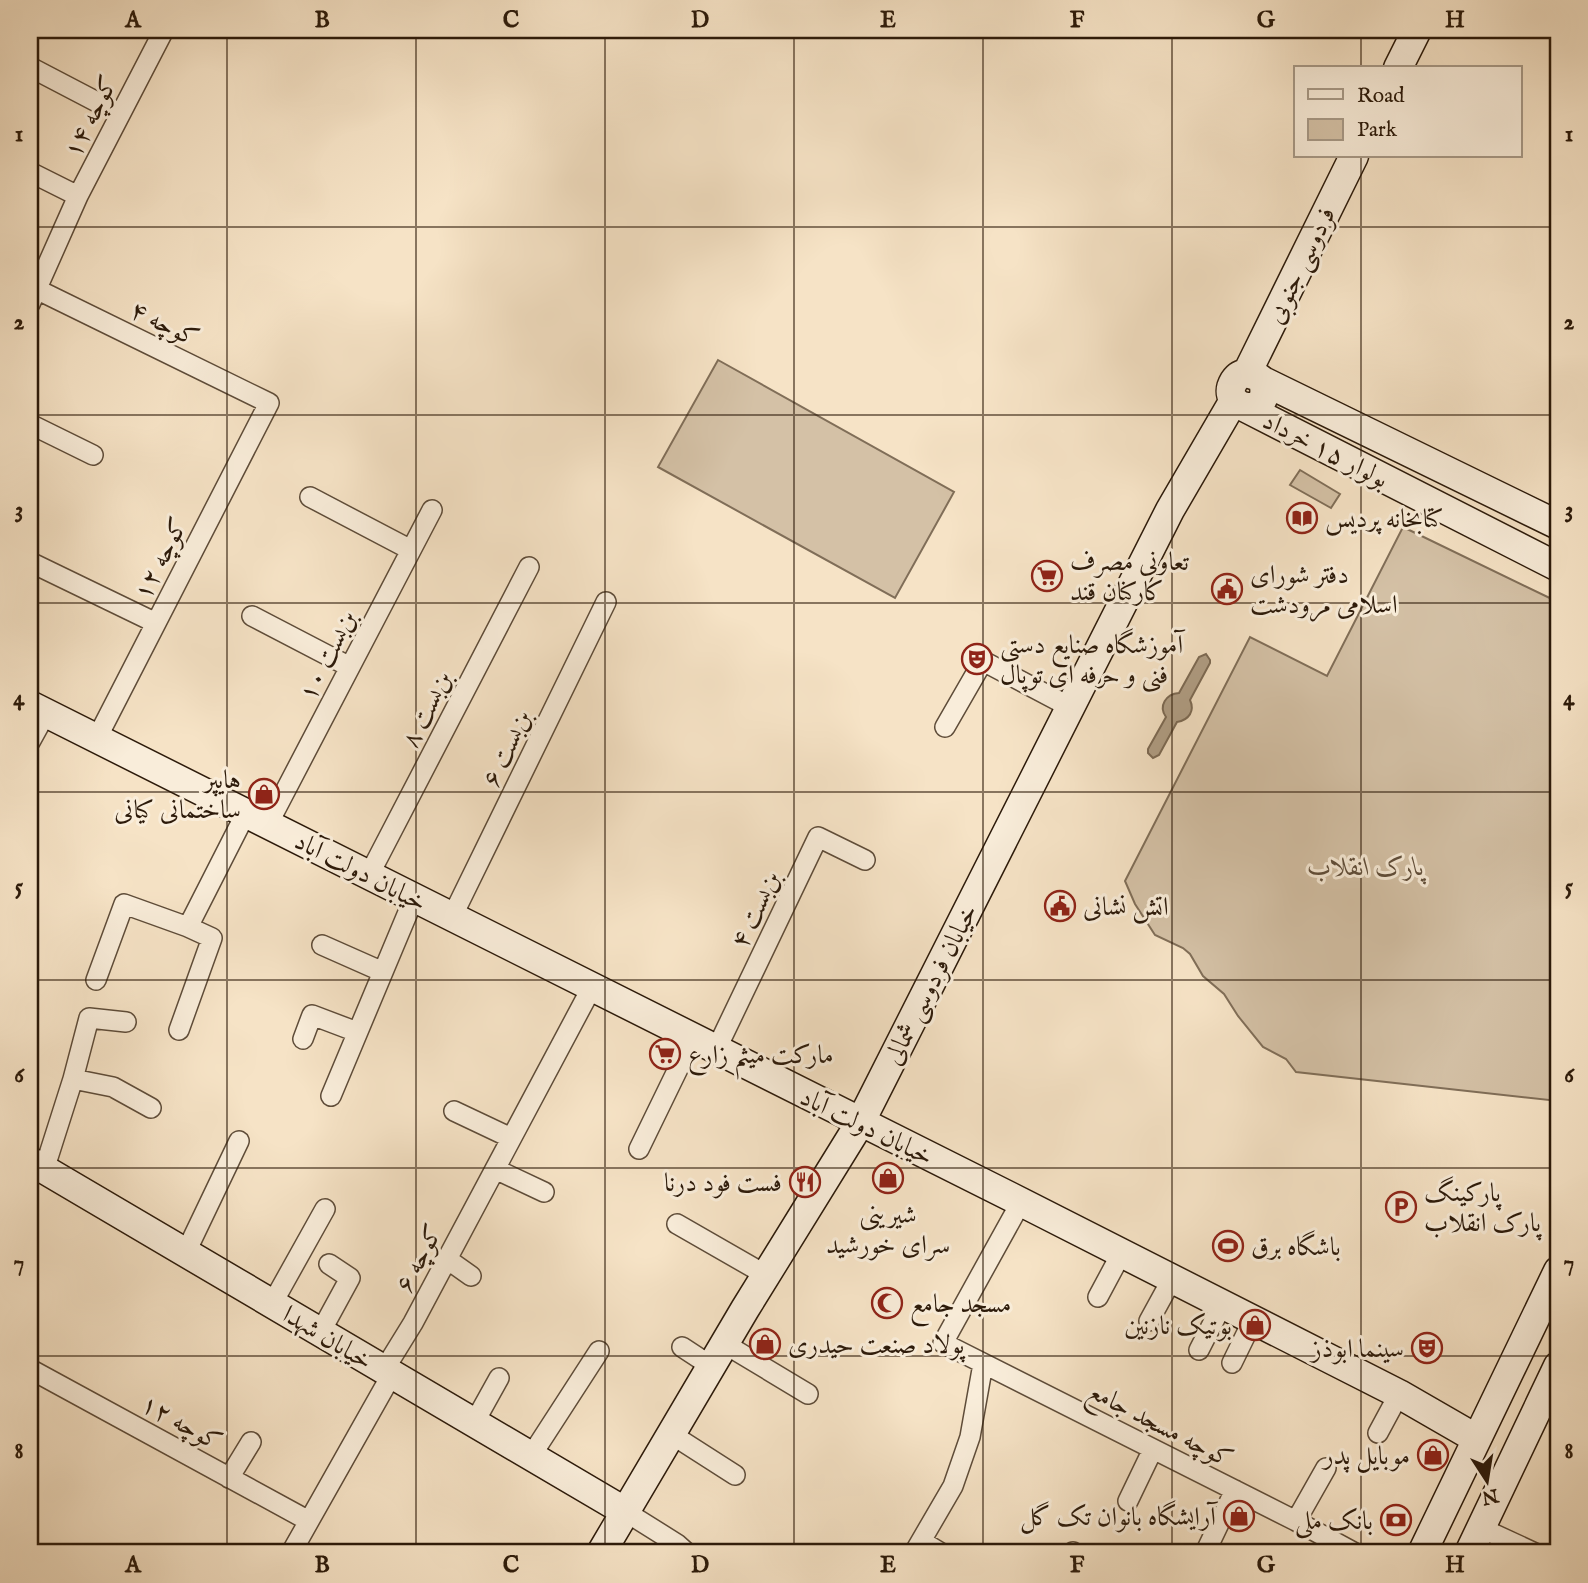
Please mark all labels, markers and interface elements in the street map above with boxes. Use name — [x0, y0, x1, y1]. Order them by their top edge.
text: A — [124, 6, 142, 35]
text: B — [314, 6, 330, 35]
text: C — [503, 6, 520, 35]
text: D — [691, 6, 709, 35]
text: E — [880, 6, 896, 35]
text: F — [1070, 6, 1085, 35]
text: G — [1257, 6, 1276, 35]
text: H — [1445, 6, 1465, 35]
legend — [1294, 66, 1522, 158]
street label: کوچه ۱۴ — [57, 70, 126, 163]
text: Road — [1357, 83, 1405, 110]
text: Park — [1357, 117, 1398, 144]
text: 1 — [15, 120, 23, 149]
text: 1 — [1565, 120, 1573, 149]
street label: فردوسی جنوبی — [1259, 202, 1345, 330]
street label: کوچه ۴ — [124, 294, 204, 355]
text: 2 — [14, 308, 25, 337]
text: 2 — [1564, 308, 1575, 337]
street label: بولوار ۱۵ خرداد — [1257, 405, 1394, 496]
text: 3 — [15, 496, 23, 525]
text: 3 — [1565, 496, 1573, 525]
library icon: کتابخانه پردیس — [1285, 501, 1319, 535]
place label: کتابخانه پردیس — [1325, 503, 1444, 536]
street label: کوچه ۱۲ — [127, 512, 196, 605]
place label: تعاونی مصرف کارکنان قند — [1070, 546, 1190, 609]
supermarket icon: تعاونی مصرف کارکنان قند — [1030, 559, 1064, 593]
place label: دفتر شورای اسلامی مرودشت — [1250, 559, 1398, 622]
public building icon: دفتر شورای اسلامی مرودشت — [1210, 572, 1244, 606]
street label: بن‌بست ۱۰ — [292, 605, 365, 706]
place label: آموزشگاه صنایع دستی فنی و حرفه ای توپال — [1000, 628, 1185, 693]
theatre icon: آموزشگاه صنایع دستی فنی و حرفه ای توپال — [960, 642, 994, 676]
street label: بن‌بست ۸ — [394, 666, 461, 754]
text: 4 — [13, 684, 25, 713]
text: 4 — [1563, 684, 1575, 713]
street label: بن‌بست ۶ — [475, 705, 540, 793]
place label: هایپر ساختمانی کیانی — [114, 764, 241, 827]
shop icon: هایپر ساختمانی کیانی — [247, 777, 281, 811]
street label: خیابان دولت آباد — [289, 825, 432, 920]
park label: پارک انقلاب — [1308, 851, 1426, 885]
street label: بن‌بست ۴ — [724, 866, 789, 954]
text: 5 — [15, 873, 24, 902]
text: 5 — [1565, 873, 1574, 902]
public building icon: اتش نشانی — [1043, 889, 1077, 923]
place label: اتش نشانی — [1083, 891, 1169, 924]
street label: خیابان فردوسی شمالی — [877, 899, 987, 1071]
supermarket icon: مارکت میثم زارع — [648, 1037, 682, 1071]
place label: مارکت میثم زارع — [688, 1039, 834, 1080]
text: 6 — [14, 1061, 25, 1090]
text: 6 — [1564, 1061, 1575, 1090]
street label: خیابان دولت آباد — [794, 1081, 938, 1174]
shop icon: شیرینی سرای خورشید — [871, 1161, 905, 1195]
restaurant icon: فست فود درنا — [788, 1165, 822, 1199]
place label: فست فود درنا — [664, 1167, 782, 1200]
place label: پارکینگ پارک انقلاب — [1424, 1176, 1542, 1241]
parking icon: پارکینگ پارک انقلاب — [1384, 1190, 1418, 1224]
place label: شیرینی سرای خورشید — [826, 1199, 950, 1262]
street label: کوچه ۶ — [388, 1219, 451, 1299]
sports icon: باشگاه برق — [1211, 1229, 1245, 1263]
place label: باشگاه برق — [1251, 1230, 1341, 1264]
text: 7 — [14, 1249, 24, 1278]
text: 7 — [1564, 1249, 1574, 1278]
mosque icon: مسجد جامع — [870, 1286, 904, 1320]
place label: مسجد جامع — [910, 1288, 1011, 1327]
street label: خیابان شهدا — [276, 1299, 378, 1378]
shop icon: بوتیک نازنین — [1238, 1308, 1272, 1342]
place label: بوتیک نازنین — [1124, 1310, 1232, 1343]
shop icon: پولاد صنعت حیدری — [748, 1327, 782, 1361]
place label: پولاد صنعت حیدری — [788, 1329, 966, 1363]
theatre icon: سینما ابوذز — [1410, 1331, 1444, 1365]
place label: سینما ابوذز — [1308, 1333, 1404, 1366]
street label: کوچه مسجد جامع — [1079, 1375, 1239, 1481]
street label: کوچه ۱۲ — [135, 1388, 228, 1459]
text: 8 — [14, 1437, 24, 1466]
text: 8 — [1564, 1437, 1574, 1466]
shop icon: موبایل پدر — [1416, 1438, 1450, 1472]
place label: موبایل پدر — [1320, 1440, 1410, 1473]
north arrow — [1452, 1446, 1522, 1516]
text: N — [1479, 1482, 1502, 1509]
shop icon: آرایشگاه بانوان تک گل — [1222, 1499, 1256, 1533]
place label: آرایشگاه بانوان تک گل — [1020, 1500, 1218, 1534]
bank icon: بانک ملی — [1379, 1503, 1413, 1537]
place label: بانک ملی — [1295, 1505, 1373, 1539]
text: A — [124, 1551, 142, 1580]
text: B — [314, 1551, 330, 1580]
text: C — [503, 1551, 520, 1580]
text: D — [691, 1551, 709, 1580]
text: E — [880, 1551, 896, 1580]
text: F — [1070, 1551, 1085, 1580]
text: G — [1257, 1551, 1276, 1580]
text: H — [1445, 1551, 1465, 1580]

